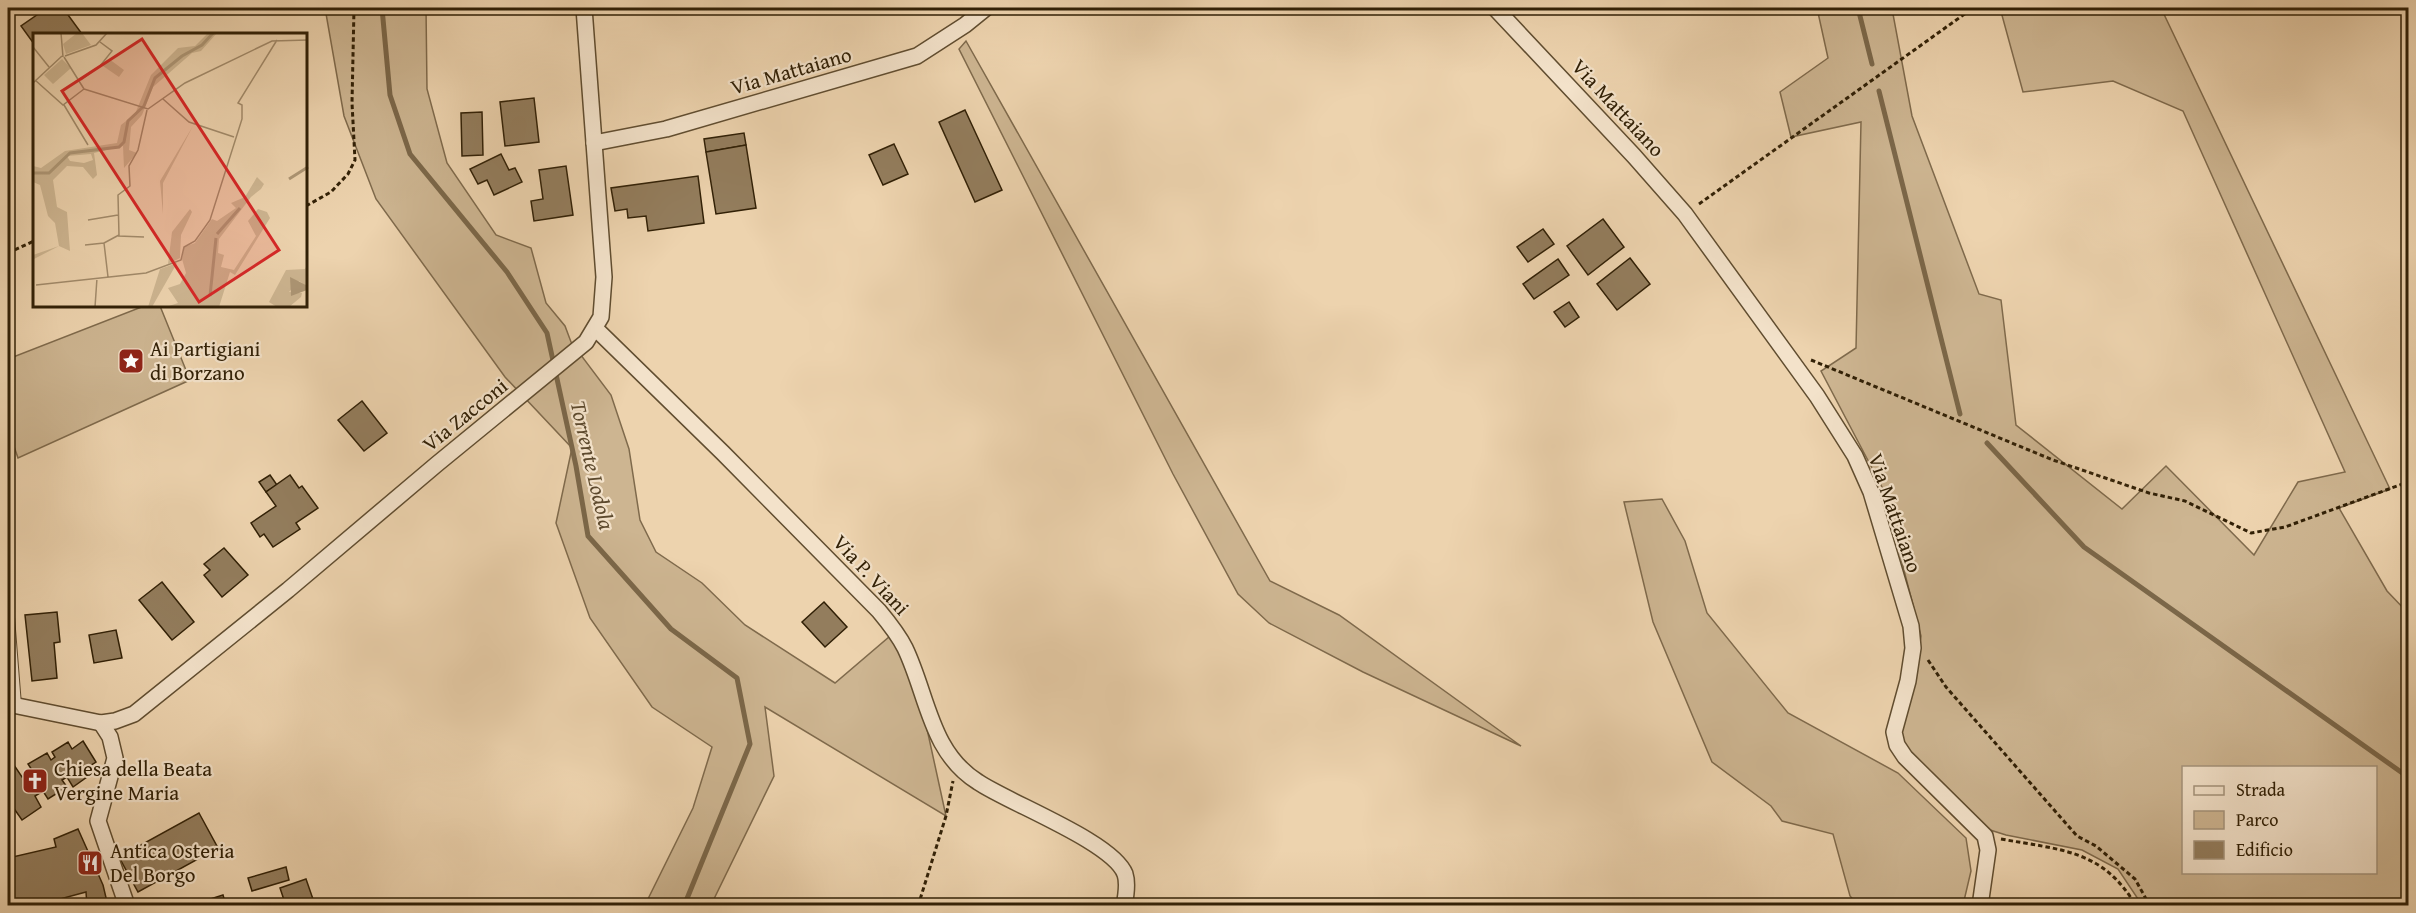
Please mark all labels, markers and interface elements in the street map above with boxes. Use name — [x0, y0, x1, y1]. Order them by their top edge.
inset map — [33, 33, 308, 308]
street label: Via Mattaiano — [727, 38, 855, 103]
street label: Via Mattaiano — [1565, 52, 1672, 164]
place label: Ai Partigiani di Borzano — [150, 333, 260, 388]
place icon: Ai Partigiani di Borzano — [116, 346, 146, 376]
street label: Via Zacconi — [415, 370, 514, 459]
water label: Torrente Lodola — [563, 397, 623, 533]
street label: Via Mattaiano — [1861, 449, 1930, 577]
street label: Via P. Viani — [826, 527, 917, 622]
place label: Chiesa della Beata Vergine Maria — [54, 753, 212, 808]
church icon: Chiesa della Beata Vergine Maria — [20, 766, 50, 796]
legend — [2182, 766, 2377, 874]
text: Strada — [2236, 776, 2286, 803]
text: Parco — [2236, 806, 2279, 833]
place label: Antica Osteria Del Borgo — [110, 835, 235, 890]
text: Edificio — [2236, 836, 2293, 863]
restaurant icon: Antica Osteria Del Borgo — [75, 848, 105, 878]

